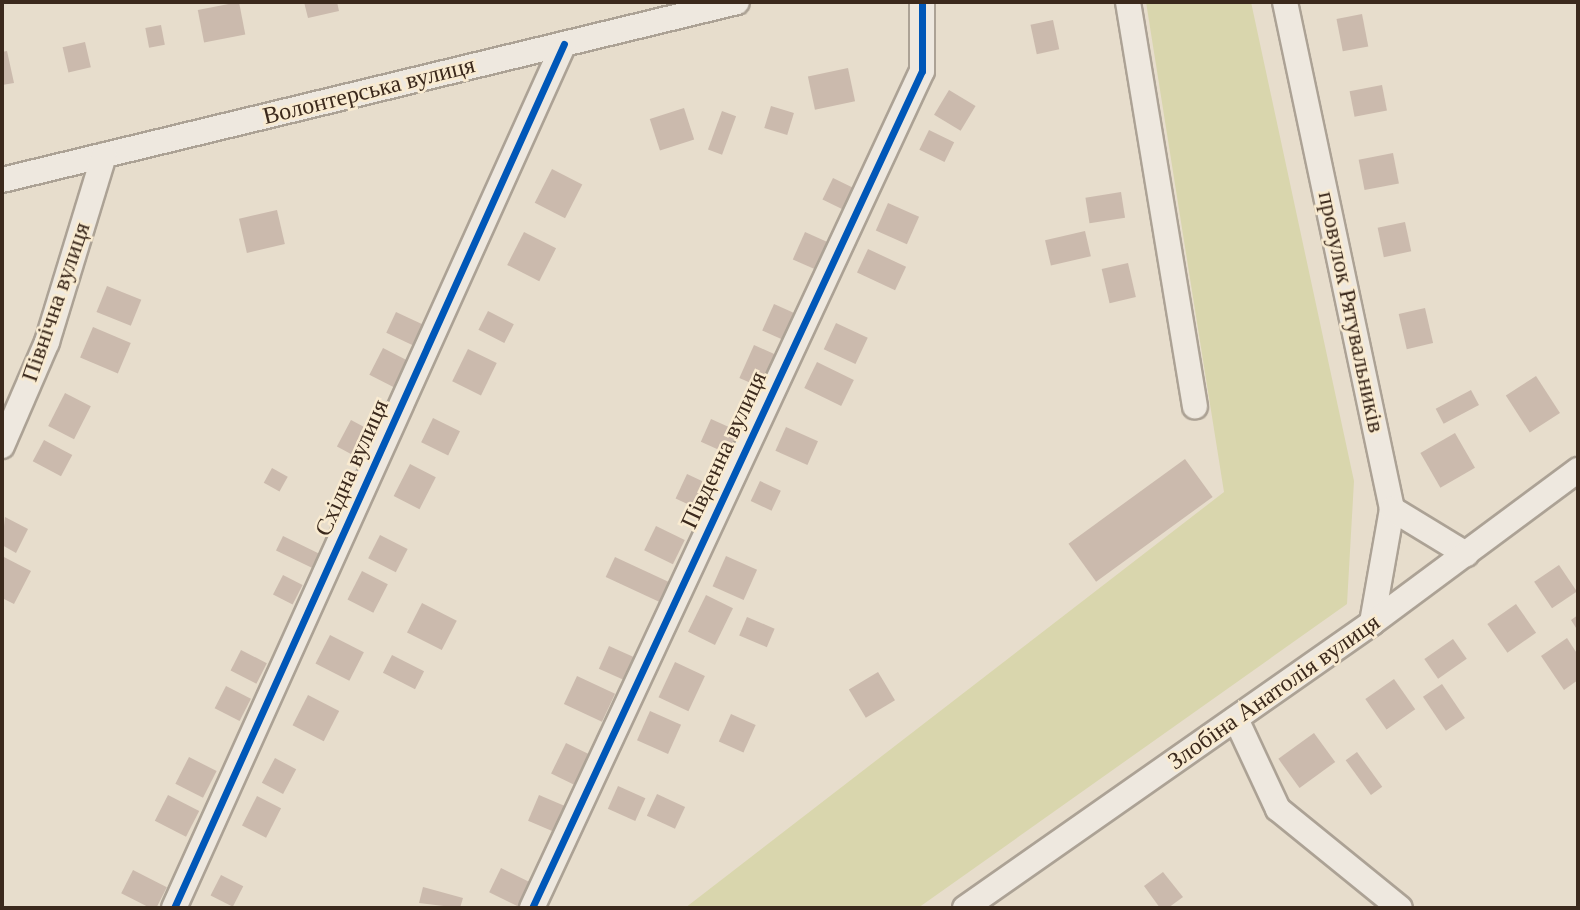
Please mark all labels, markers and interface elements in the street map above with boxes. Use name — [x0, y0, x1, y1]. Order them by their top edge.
street label: Волонтерська вулиця — [260, 51, 478, 131]
street label: провулок Рятувальників — [1311, 189, 1391, 435]
street label: Північна вулиця — [15, 219, 97, 385]
street label: Південна вулиця — [675, 367, 773, 533]
street label: Східна вулиця — [309, 395, 395, 541]
street label: Злобіна Анатолія вулиця — [1163, 608, 1385, 776]

